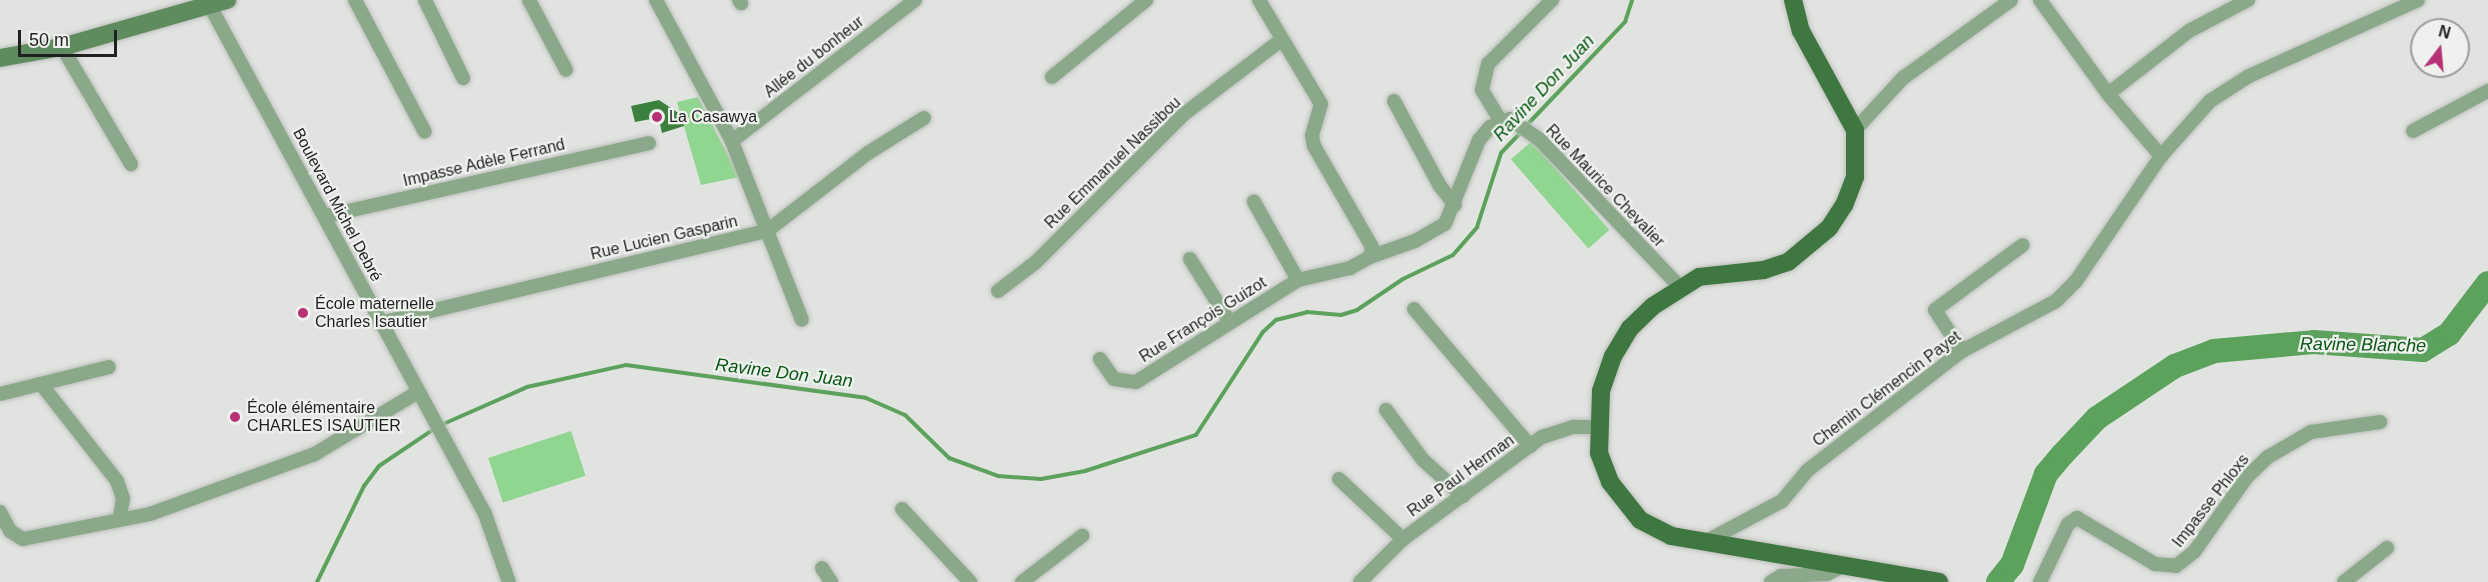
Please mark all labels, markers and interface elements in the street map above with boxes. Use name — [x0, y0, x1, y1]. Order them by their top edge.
street label: Allée du bonheur — [760, 12, 868, 102]
scale bar — [21, 18, 120, 56]
north arrow — [2410, 18, 2470, 78]
text: N — [2437, 22, 2452, 42]
text: 50 m — [29, 30, 69, 50]
water label: Ravine Don Juan — [1489, 30, 1599, 146]
street label: Rue Emmanuel Nassibou — [1041, 93, 1185, 233]
place label: La Casawya — [669, 107, 757, 127]
marker: La Casawya — [650, 110, 664, 124]
street label: Rue Maurice Chevalier — [1542, 121, 1668, 251]
street label: Boulevard Michel Debré — [288, 125, 386, 285]
street label: Impasse Adèle Ferrand — [401, 135, 567, 191]
street label: Rue Lucien Gasparin — [589, 212, 739, 264]
street label: Rue François Guizot — [1136, 273, 1270, 367]
place label: École maternelle Charles Isautier — [315, 294, 434, 332]
marker: École maternelle Charles Isautier — [296, 306, 310, 320]
street label: Chemin Clémencin Payet — [1809, 327, 1965, 451]
water label: Ravine Blanche — [2300, 333, 2426, 357]
water label: Ravine Don Juan — [714, 354, 854, 392]
place label: École élémentaire CHARLES ISAUTIER — [247, 398, 401, 436]
marker: École élémentaire CHARLES ISAUTIER — [228, 410, 242, 424]
street label: Rue Paul Herman — [1404, 431, 1518, 521]
street label: Impasse Phloxs — [2169, 451, 2253, 551]

